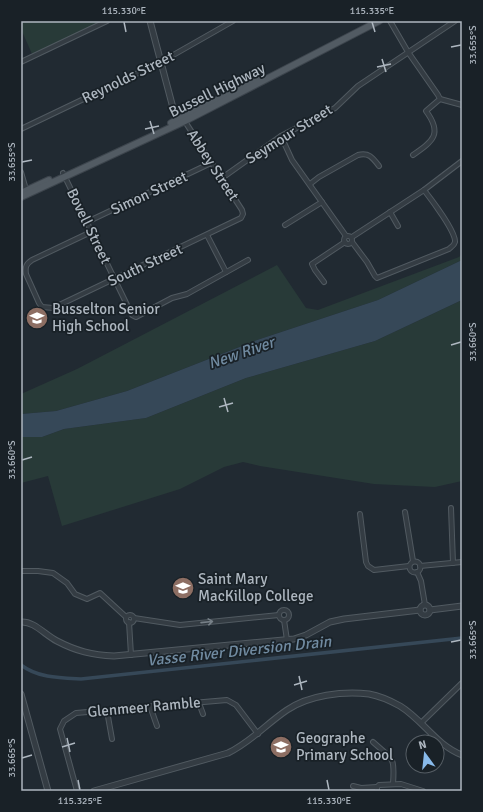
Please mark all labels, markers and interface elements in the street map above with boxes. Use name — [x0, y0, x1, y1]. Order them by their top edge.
text: 115.330°E — [102, 5, 147, 17]
text: 115.335°E — [350, 5, 395, 17]
text: 33.655°S — [467, 25, 479, 64]
street label: Reynolds Street — [79, 47, 177, 107]
street label: Bussell Highway — [166, 59, 268, 121]
street label: Seymour Street — [242, 100, 336, 168]
street label: Abbey Street — [183, 126, 243, 204]
text: 33.655°S — [6, 142, 18, 181]
street label: Simon Street — [108, 167, 190, 219]
street label: Bovell Street — [63, 185, 115, 267]
street label: South Street — [105, 240, 185, 290]
place label: Busselton Senior High School — [52, 300, 160, 335]
school or university icon: Busselton Senior High School — [24, 305, 50, 331]
text: 33.660°S — [467, 322, 479, 361]
water label: New River — [206, 332, 279, 374]
text: 33.660°S — [6, 440, 18, 479]
place label: Saint Mary MacKillop College — [198, 570, 313, 605]
school or university icon: Saint Mary MacKillop College — [170, 575, 196, 601]
one-way arrow — [200, 618, 213, 626]
text: 33.665°S — [467, 620, 479, 659]
water label: Vasse River Diversion Drain — [146, 631, 334, 671]
street label: Glenmeer Ramble — [87, 693, 201, 721]
place label: Geographe Primary School — [296, 729, 393, 764]
school or university icon: Geographe Primary School — [268, 734, 294, 760]
north arrow — [405, 734, 445, 774]
text: 33.665°S — [6, 738, 18, 777]
text: N — [417, 738, 428, 752]
text: 115.325°E — [58, 795, 103, 807]
text: 115.330°E — [307, 795, 352, 807]

